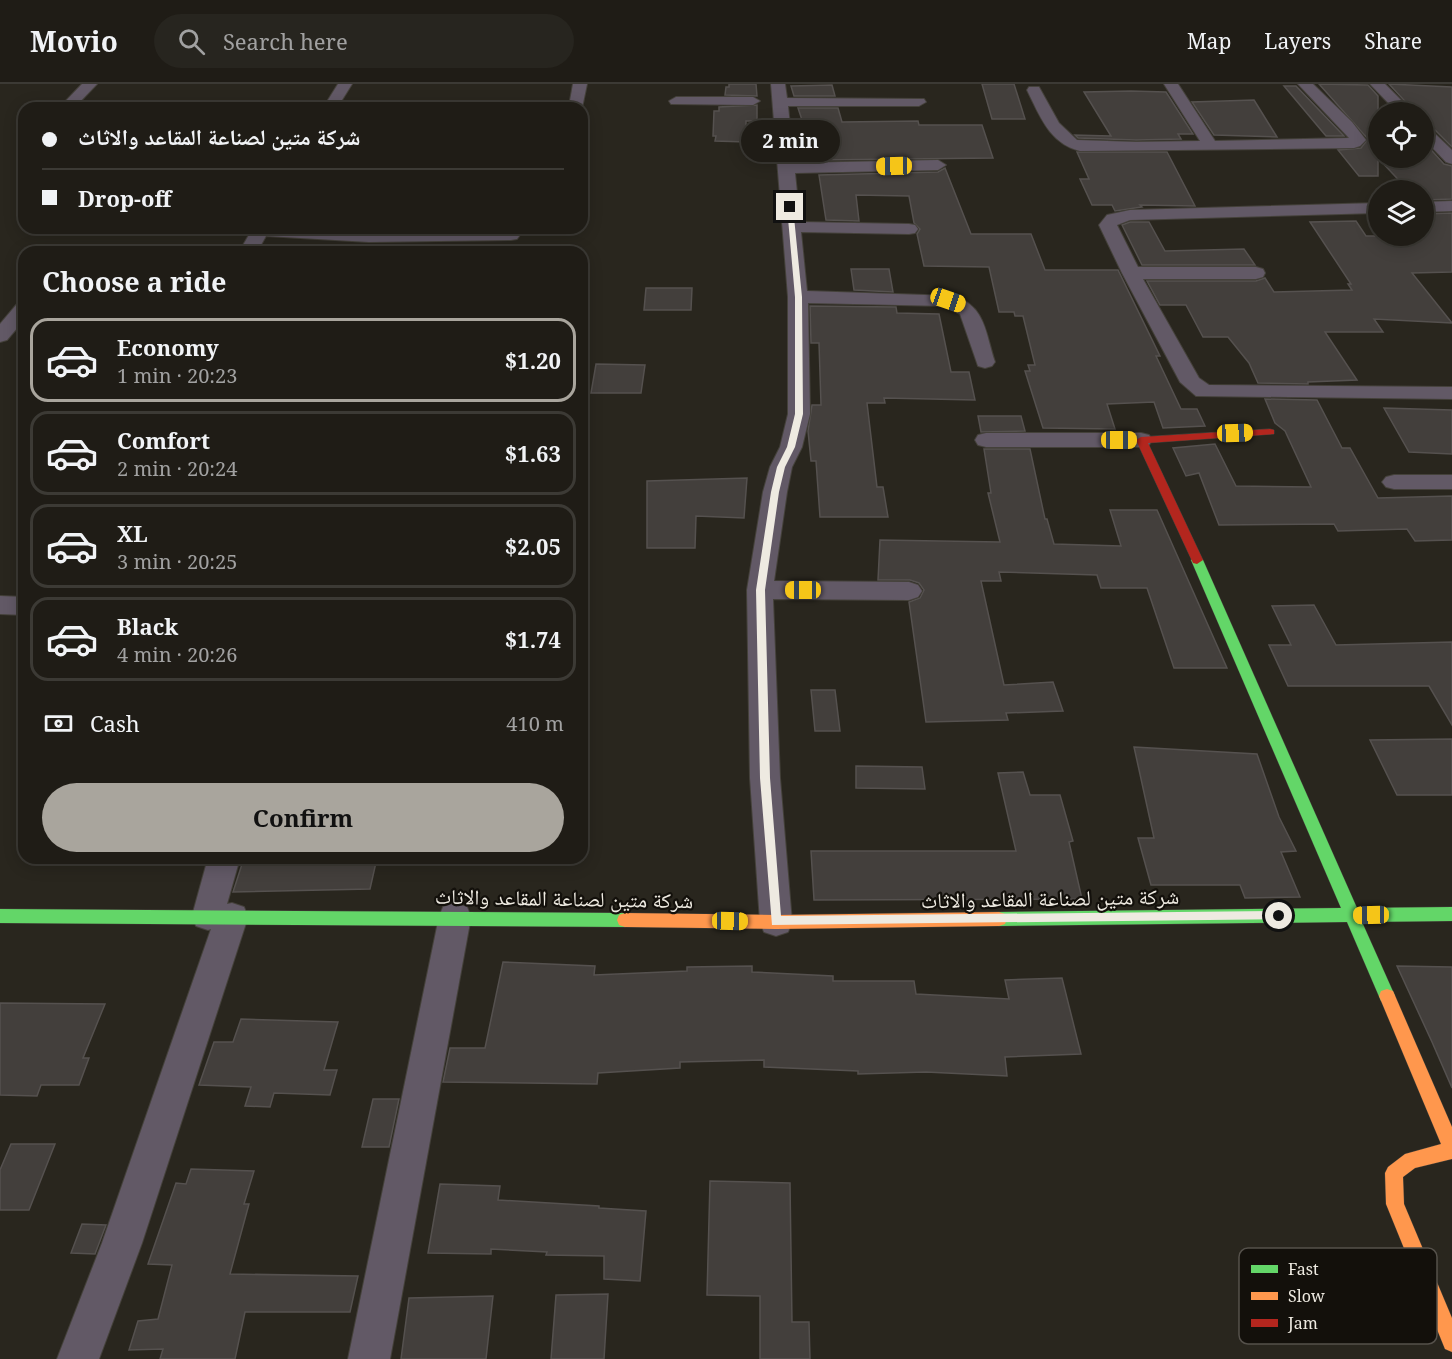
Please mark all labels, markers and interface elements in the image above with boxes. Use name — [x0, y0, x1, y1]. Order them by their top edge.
search box — [154, 14, 574, 68]
text: Movio — [30, 22, 118, 60]
icon: search — [175, 25, 208, 58]
text: Search here — [223, 26, 348, 56]
text: Map — [1187, 27, 1231, 55]
text: Layers — [1264, 27, 1331, 55]
text: Share — [1364, 27, 1422, 55]
map controls — [1368, 102, 1434, 246]
button: locate — [1368, 102, 1434, 168]
callout: 2 min — [740, 120, 840, 162]
text: شركة متين لصناعة المقاعد والاثاث — [78, 121, 361, 151]
text: 2 min — [762, 127, 819, 154]
car — [876, 157, 912, 175]
button: layers — [1368, 180, 1434, 246]
text: Drop-off — [78, 183, 171, 213]
route end — [776, 193, 803, 220]
text: Choose a ride — [42, 263, 227, 300]
car — [928, 286, 968, 314]
text: Economy — [117, 332, 219, 362]
icon: car — [45, 333, 99, 387]
text: $1.20 — [505, 345, 561, 375]
text: 1 min · 20:23 — [117, 362, 237, 389]
car — [1217, 423, 1253, 443]
text: Comfort — [117, 425, 210, 455]
icon: car — [45, 426, 99, 480]
car — [1101, 431, 1137, 449]
text: $1.63 — [505, 438, 561, 468]
text: 2 min · 20:24 — [117, 455, 237, 482]
text: XL — [117, 518, 148, 548]
icon: car — [45, 519, 99, 573]
text: $2.05 — [505, 531, 561, 561]
text: 3 min · 20:25 — [117, 548, 237, 575]
car — [785, 581, 821, 599]
text: Black — [117, 611, 178, 641]
icon: car — [45, 612, 99, 666]
text: $1.74 — [505, 624, 561, 654]
text: 4 min · 20:26 — [117, 641, 237, 668]
icon: cash — [42, 707, 75, 740]
text: Cash — [90, 708, 140, 738]
text: 410 m — [506, 710, 564, 737]
button: Confirm — [42, 783, 564, 852]
street label: شركة متين لصناعة المقاعد والاثاث — [435, 882, 693, 914]
street label: شركة متين لصناعة المقاعد والاثاث — [921, 882, 1179, 914]
route start — [1265, 902, 1292, 929]
car — [1353, 906, 1389, 924]
car — [712, 912, 748, 930]
legend — [1239, 1248, 1437, 1344]
text: Fast — [1288, 1258, 1319, 1280]
text: Slow — [1288, 1285, 1325, 1307]
text: Jam — [1287, 1312, 1318, 1334]

